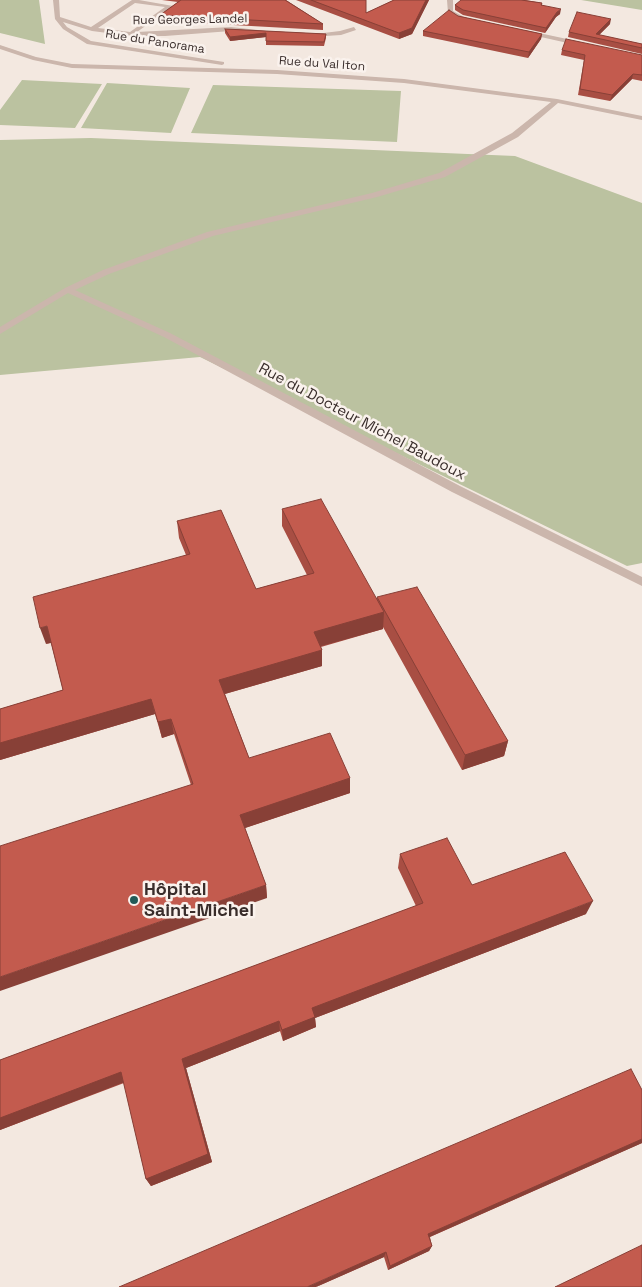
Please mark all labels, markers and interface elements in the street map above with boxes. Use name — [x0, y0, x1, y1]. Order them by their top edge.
street label: Rue Georges Landel — [133, 12, 247, 28]
street label: Rue du Panorama — [104, 27, 206, 57]
street label: Rue du Val Iton — [279, 54, 365, 74]
street label: Rue du Docteur Michel Baudoux — [255, 360, 469, 484]
place label: Hôpital Saint-Michel — [144, 879, 254, 922]
marker: Hôpital Saint-Michel — [128, 894, 140, 906]

